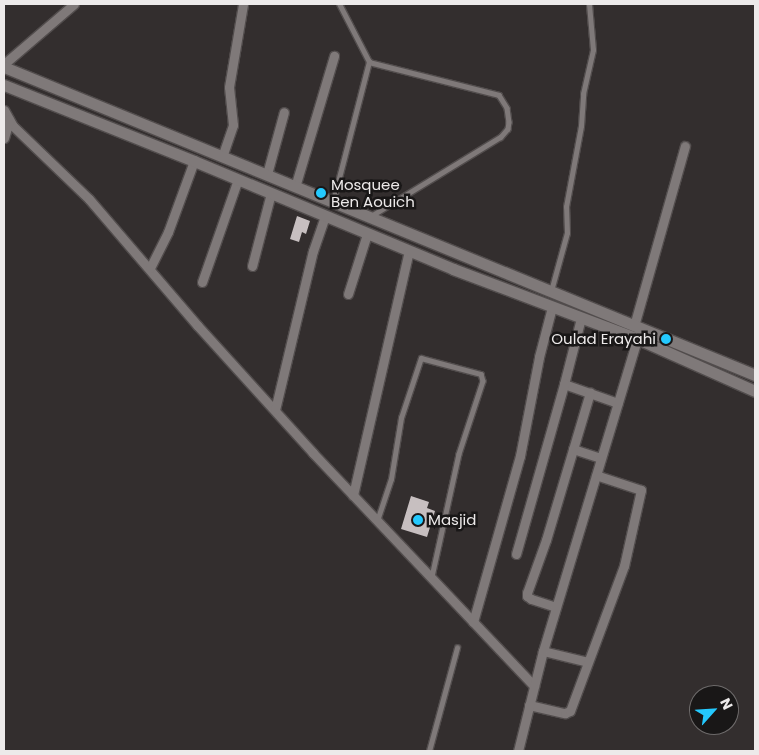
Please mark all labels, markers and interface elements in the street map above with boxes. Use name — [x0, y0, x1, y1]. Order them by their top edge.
place label: Mosquee Ben Aouich — [331, 175, 415, 210]
marker: Mosquee Ben Aouich — [315, 187, 327, 199]
place label: Oulad Erayahi — [551, 330, 656, 348]
marker: Oulad Erayahi — [660, 333, 672, 345]
place label: Masjid — [428, 511, 476, 529]
marker: Masjid — [412, 514, 424, 526]
north arrow — [689, 685, 739, 735]
text: N — [715, 695, 738, 713]

